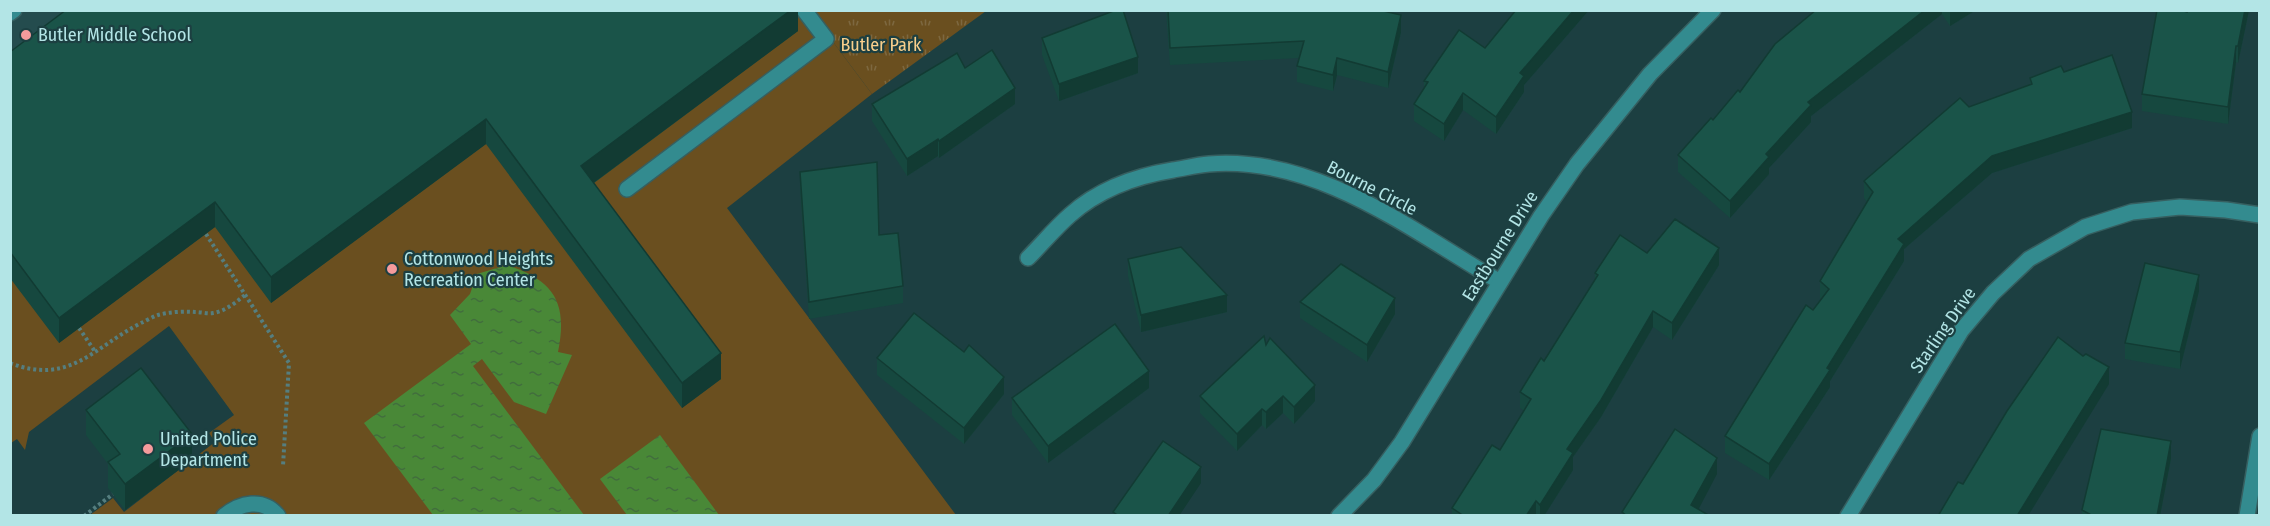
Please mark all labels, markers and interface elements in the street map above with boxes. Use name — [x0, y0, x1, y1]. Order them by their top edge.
place label: Butler Middle School — [38, 24, 191, 46]
marker: Butler Middle School — [19, 28, 33, 42]
park label: Butler Park — [841, 34, 922, 56]
street label: Bourne Circle — [1323, 156, 1421, 220]
street label: Eastbourne Drive — [1457, 187, 1543, 305]
place label: Cottonwood Heights Recreation Center — [404, 248, 553, 291]
marker: Cottonwood Heights Recreation Center — [385, 262, 399, 276]
street label: Starling Drive — [1905, 283, 1981, 377]
place label: United Police Department — [160, 428, 257, 471]
marker: United Police Department — [141, 442, 155, 456]

